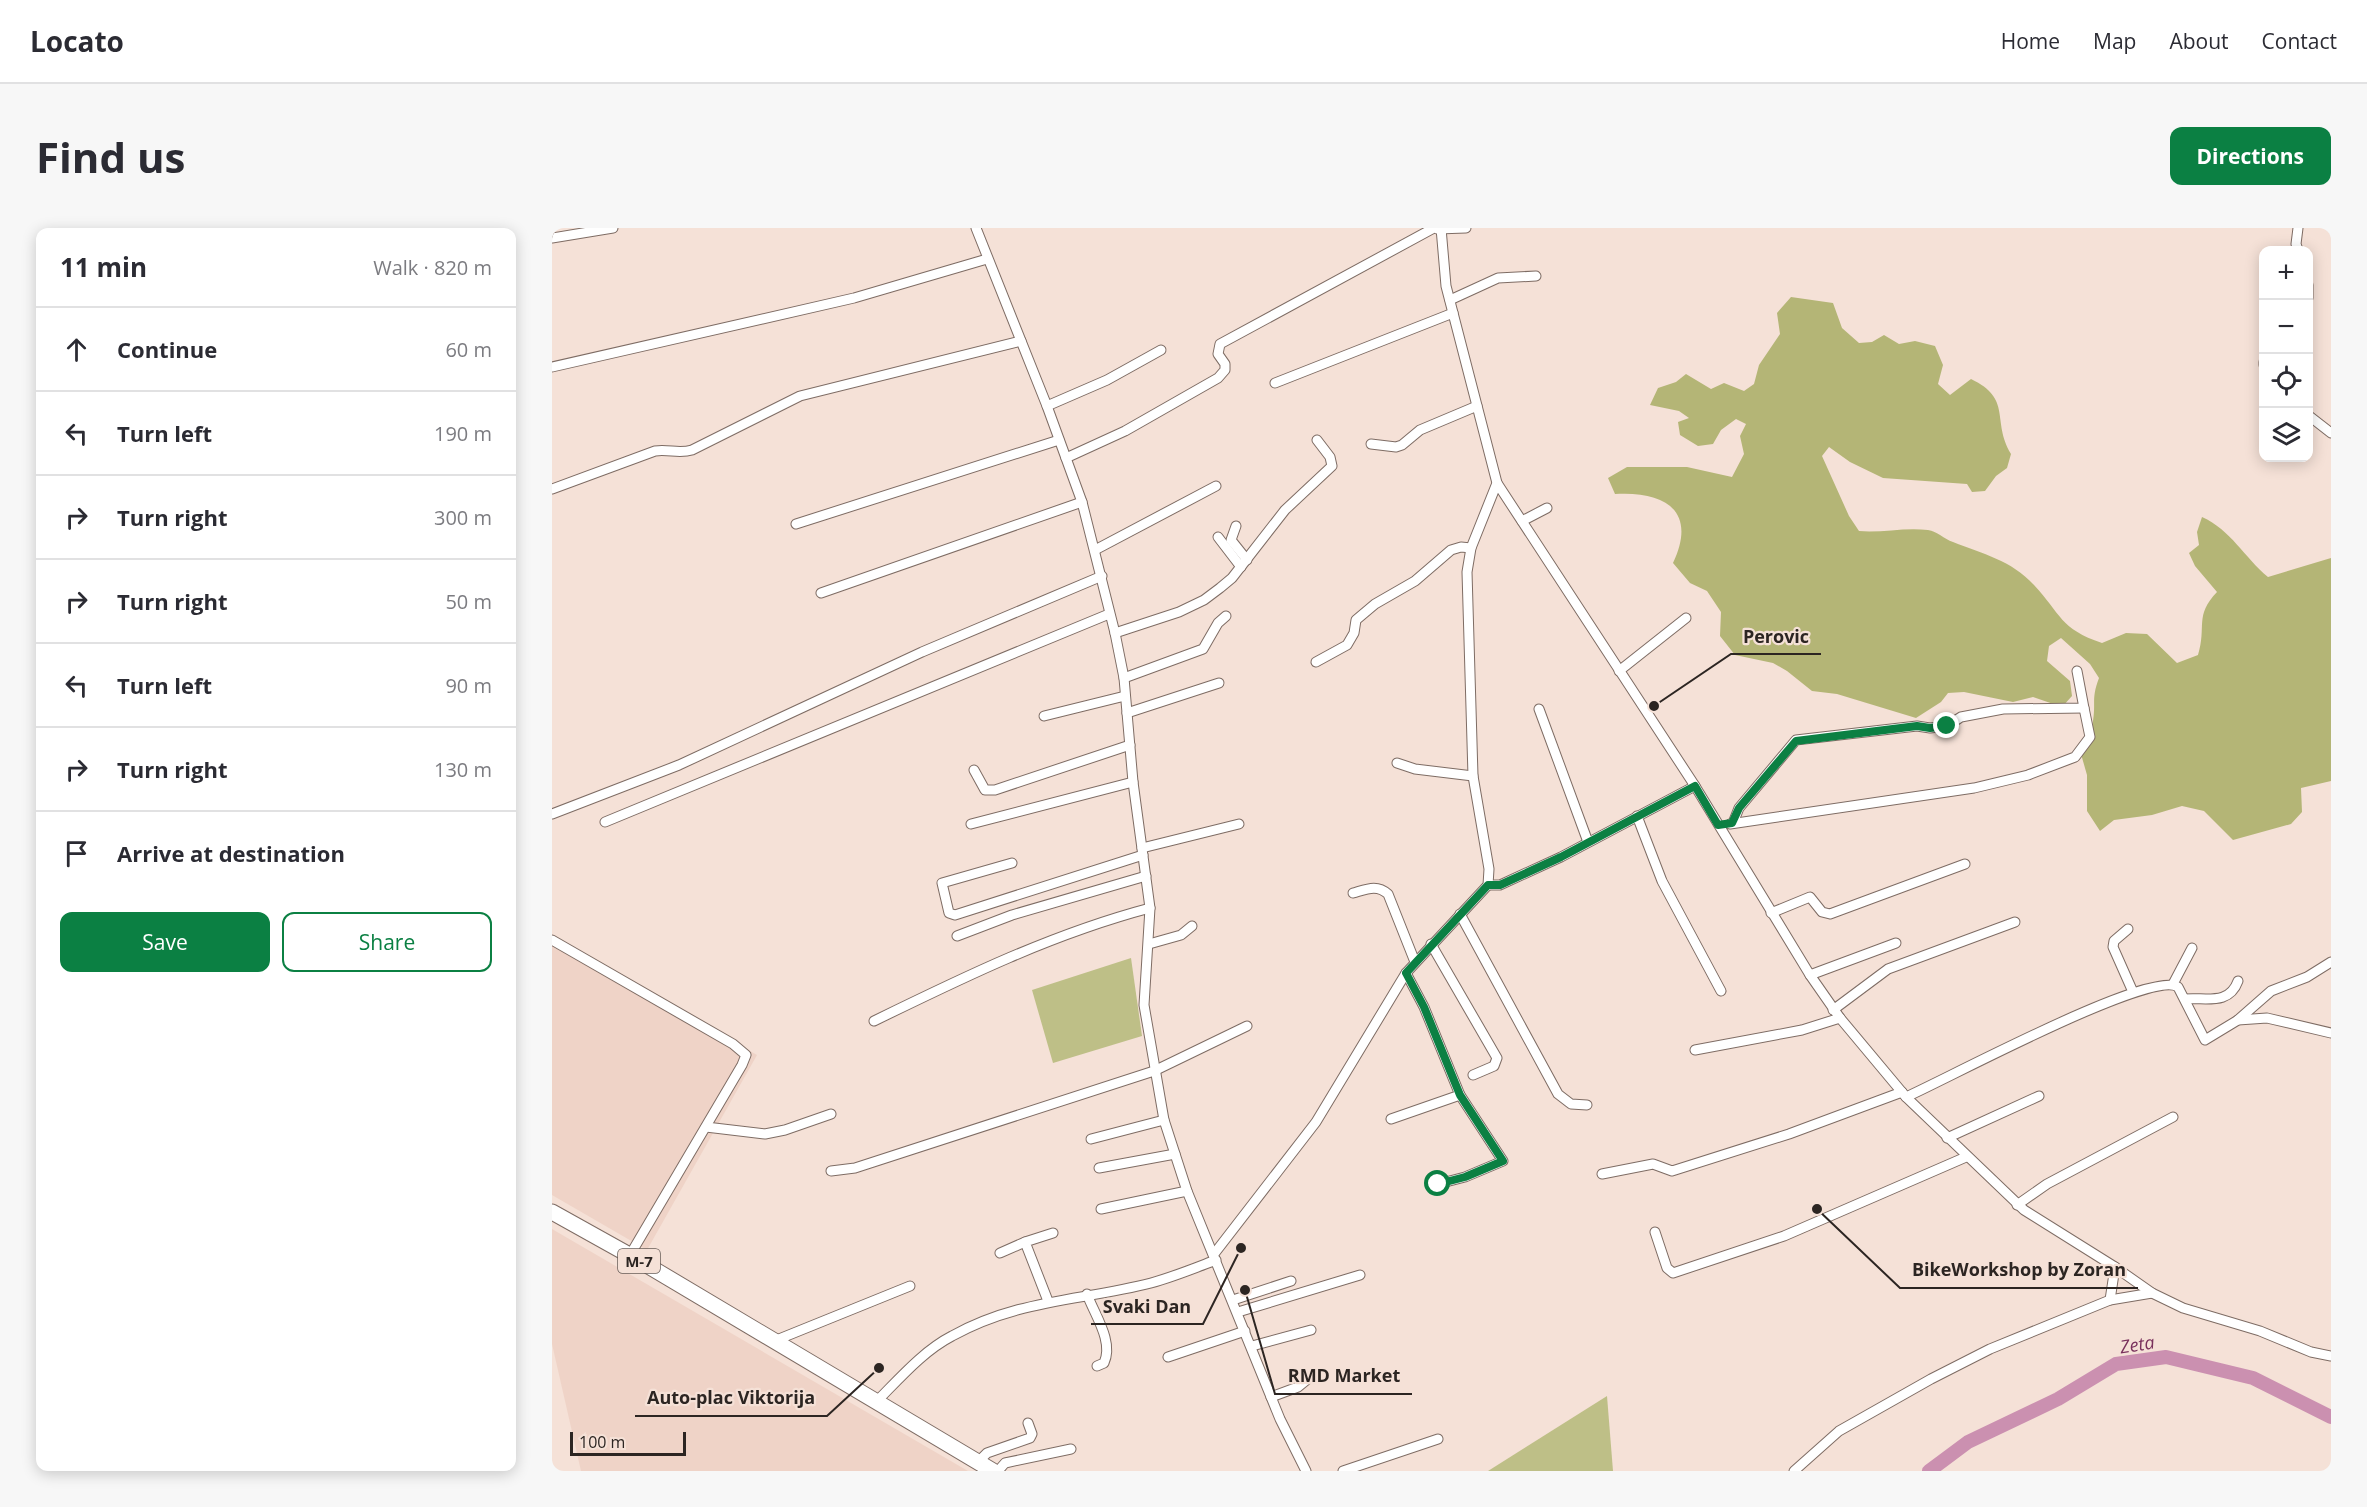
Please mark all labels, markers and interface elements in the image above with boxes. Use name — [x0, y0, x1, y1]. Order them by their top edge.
text: Locato — [30, 22, 124, 60]
text: Home — [2001, 27, 2060, 55]
text: Map — [2093, 27, 2136, 55]
text: About — [2169, 27, 2229, 55]
text: Contact — [2262, 27, 2337, 55]
button: Directions — [2170, 127, 2331, 185]
text: Find us — [36, 128, 185, 185]
map controls — [2259, 246, 2313, 462]
button: + — [2259, 246, 2313, 300]
text: 11 min — [60, 249, 147, 285]
text: Walk · 820 m — [373, 254, 492, 281]
button: − — [2259, 300, 2313, 354]
icon: ahead — [60, 333, 93, 366]
text: Continue — [117, 334, 217, 364]
text: 60 m — [445, 336, 492, 363]
button: locate — [2259, 354, 2313, 408]
button: layers — [2259, 408, 2313, 462]
icon: left — [60, 417, 93, 450]
text: Turn left — [117, 418, 212, 448]
text: 190 m — [434, 420, 492, 447]
icon: right — [60, 501, 93, 534]
text: Turn right — [117, 502, 228, 532]
text: 300 m — [434, 504, 492, 531]
icon: right — [60, 585, 93, 618]
text: Turn right — [117, 586, 228, 616]
text: 50 m — [445, 588, 492, 615]
callout: Perovic — [1731, 618, 1821, 654]
text: Perovic — [1743, 624, 1809, 648]
icon: left — [60, 669, 93, 702]
text: Turn left — [117, 670, 212, 700]
text: 90 m — [445, 672, 492, 699]
route end — [1933, 712, 1959, 738]
icon: right — [60, 753, 93, 786]
text: Turn right — [117, 754, 228, 784]
text: 130 m — [434, 756, 492, 783]
icon: arrive — [60, 837, 93, 870]
text: Arrive at destination — [117, 838, 345, 868]
button: Save — [60, 912, 270, 972]
button: Share — [282, 912, 492, 972]
route start — [1424, 1170, 1450, 1196]
road number: M-7 — [618, 1249, 660, 1273]
callout: BikeWorkshop by Zoran — [1900, 1252, 2138, 1288]
text: BikeWorkshop by Zoran — [1912, 1257, 2126, 1281]
callout: Svaki Dan — [1091, 1288, 1203, 1324]
text: Svaki Dan — [1103, 1294, 1191, 1318]
water label: Zeta — [2117, 1329, 2156, 1359]
callout: RMD Market — [1275, 1358, 1412, 1394]
text: RMD Market — [1288, 1363, 1400, 1387]
callout: Auto-plac Viktorija — [635, 1380, 827, 1416]
text: Auto-plac Viktorija — [647, 1385, 815, 1409]
scale bar — [570, 1429, 686, 1456]
text: 100 m — [579, 1431, 625, 1453]

